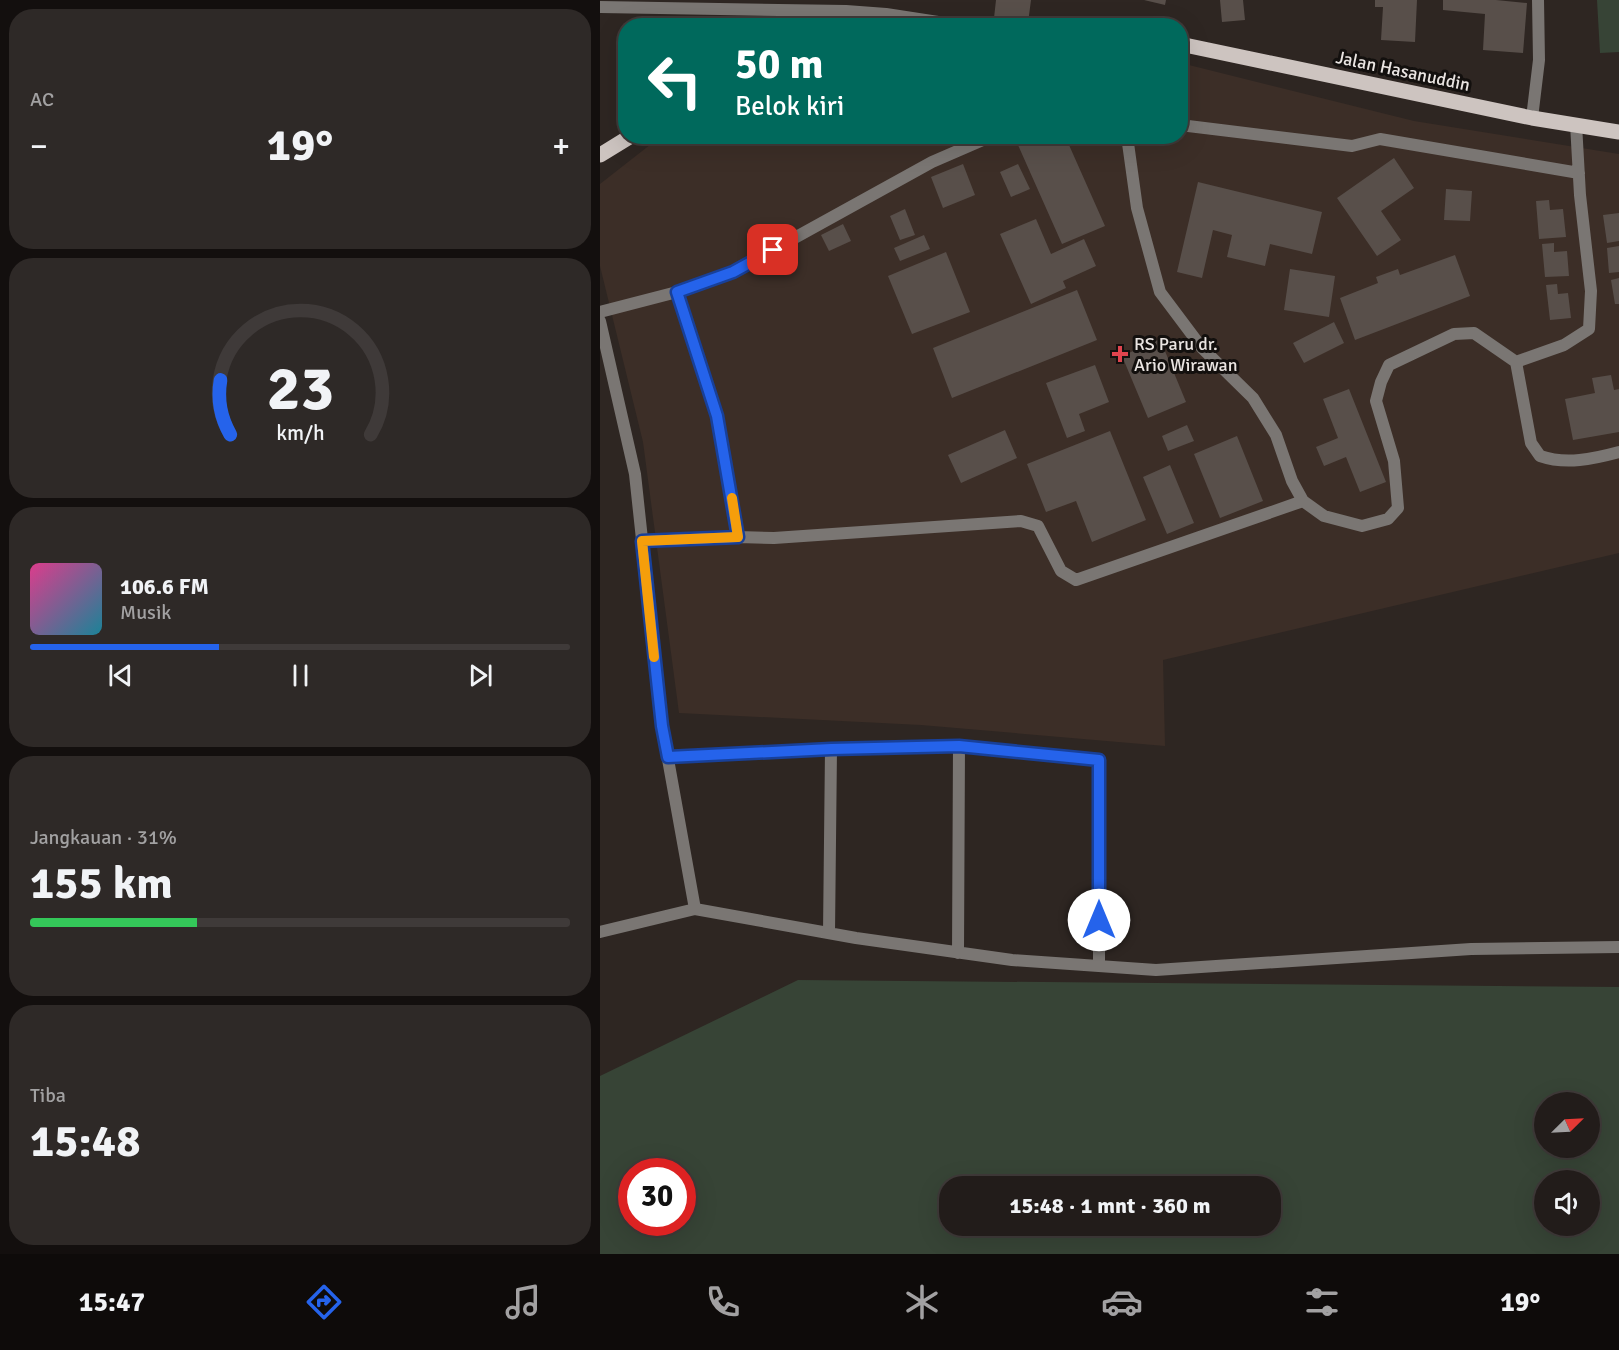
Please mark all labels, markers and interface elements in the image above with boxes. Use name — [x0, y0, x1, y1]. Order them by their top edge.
text: 50 m — [735, 39, 824, 90]
icon: left — [636, 42, 714, 120]
street label: Jalan Hasanuddin — [1334, 46, 1472, 96]
text: AC — [30, 87, 54, 112]
text: Belok kiri — [735, 90, 844, 123]
text: 19° — [267, 118, 333, 173]
text: − — [30, 126, 48, 167]
text: + — [552, 126, 570, 167]
pin — [747, 224, 798, 275]
icon: arrive — [756, 233, 789, 266]
place label: RS Paru dr. Ario Wirawan — [1134, 333, 1238, 376]
marker: RS Paru dr. Ario Wirawan — [1111, 345, 1129, 363]
text: 23 — [266, 350, 334, 427]
text: km/h — [276, 420, 324, 446]
text: 106.6 FM — [120, 573, 209, 600]
text: Musik — [120, 600, 171, 625]
icon: previous — [104, 659, 137, 692]
icon: pause — [284, 659, 317, 692]
icon: next — [464, 659, 497, 692]
text: Jangkauan · 31% — [30, 825, 177, 850]
text: 155 km — [30, 856, 173, 911]
position arrow — [1067, 888, 1131, 952]
text: Tiba — [30, 1083, 66, 1108]
north arrow — [1534, 1092, 1600, 1158]
map controls — [1534, 1092, 1600, 1236]
text: 15:48 — [30, 1114, 140, 1169]
speed limit sign: 30 — [618, 1158, 696, 1236]
button: sound — [1534, 1170, 1600, 1236]
text: 15:48 · 1 mnt · 360 m — [1010, 1192, 1210, 1219]
icon: directions — [303, 1281, 345, 1323]
icon: music — [502, 1281, 544, 1323]
icon: phone — [702, 1281, 744, 1323]
icon: climate — [901, 1281, 943, 1323]
icon: car — [1101, 1281, 1143, 1323]
icon: filters — [1301, 1281, 1343, 1323]
text: 15:47 — [79, 1286, 145, 1319]
text: 19° — [1500, 1286, 1540, 1319]

